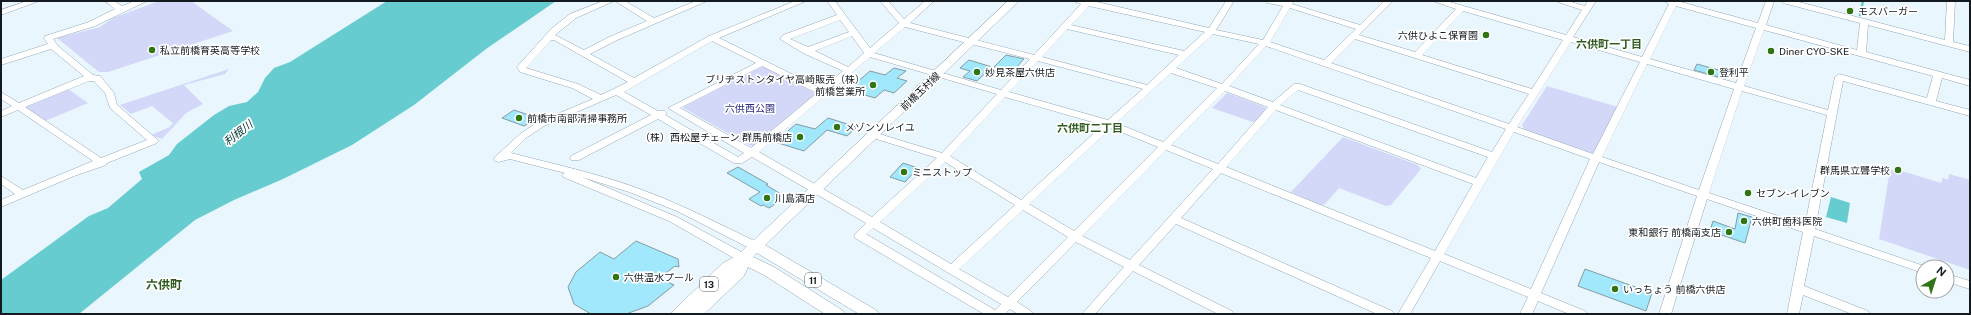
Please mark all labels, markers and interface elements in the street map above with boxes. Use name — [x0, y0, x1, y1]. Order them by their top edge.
place label: モスバーガー — [1858, 5, 1918, 17]
marker: モスバーガー — [1845, 6, 1855, 16]
place label: 六供ひよこ保育園 — [1398, 29, 1478, 41]
marker: 六供ひよこ保育園 — [1481, 30, 1491, 40]
district label: 六供町一丁目 — [1576, 38, 1642, 50]
place label: 私立前橋育英高等学校 — [160, 44, 260, 56]
marker: 私立前橋育英高等学校 — [147, 45, 157, 55]
place label: Diner CYO-SKE — [1779, 45, 1849, 57]
marker: Diner CYO-SKE — [1766, 46, 1776, 56]
place label: 妙見茶屋六供店 — [985, 66, 1055, 78]
place label: 登利平 — [1719, 66, 1749, 78]
marker: 妙見茶屋六供店 — [972, 67, 982, 77]
marker: 登利平 — [1706, 67, 1716, 77]
street label: 前橋玉村線 — [898, 69, 942, 113]
place label: ブリヂストンタイヤ高崎販売（株） 前橋営業所 — [705, 73, 865, 97]
marker: ブリヂストンタイヤ高崎販売（株） 前橋営業所 — [868, 80, 878, 90]
park label: 六供西公園 — [725, 102, 775, 114]
place label: 前橋市南部清掃事務所 — [527, 112, 627, 124]
marker: 前橋市南部清掃事務所 — [514, 113, 524, 123]
water label: 利根川 — [221, 117, 255, 148]
place label: メゾンソレイユ — [845, 121, 915, 133]
marker: メゾンソレイユ — [832, 122, 842, 132]
district label: 六供町二丁目 — [1057, 122, 1123, 134]
place label: （株）西松屋チェーン 群馬前橋店 — [640, 131, 792, 143]
marker: （株）西松屋チェーン 群馬前橋店 — [795, 132, 805, 142]
place label: 群馬県立聾学校 — [1820, 164, 1890, 176]
marker: 群馬県立聾学校 — [1893, 165, 1903, 175]
place label: ミニストップ — [912, 166, 972, 178]
marker: ミニストップ — [899, 167, 909, 177]
place label: セブン-イレブン — [1756, 187, 1830, 199]
marker: セブン-イレブン — [1743, 188, 1753, 198]
place label: 川島酒店 — [775, 192, 815, 204]
marker: 川島酒店 — [762, 193, 772, 203]
place label: 六供町歯科医院 — [1752, 215, 1822, 227]
marker: 六供町歯科医院 — [1739, 216, 1749, 226]
place label: 東和銀行 前橋南支店 — [1629, 226, 1721, 238]
marker: 東和銀行 前橋南支店 — [1724, 227, 1734, 237]
north arrow — [1915, 259, 1955, 299]
text: N — [1934, 264, 1948, 279]
place label: 六供温水プール — [624, 271, 694, 283]
marker: 六供温水プール — [611, 272, 621, 282]
road number: 11 — [805, 273, 821, 287]
road number: 13 — [700, 277, 718, 291]
district label: 六供町 — [146, 278, 182, 292]
place label: いっちょう 前橋六供店 — [1623, 283, 1725, 295]
marker: いっちょう 前橋六供店 — [1610, 284, 1620, 294]

